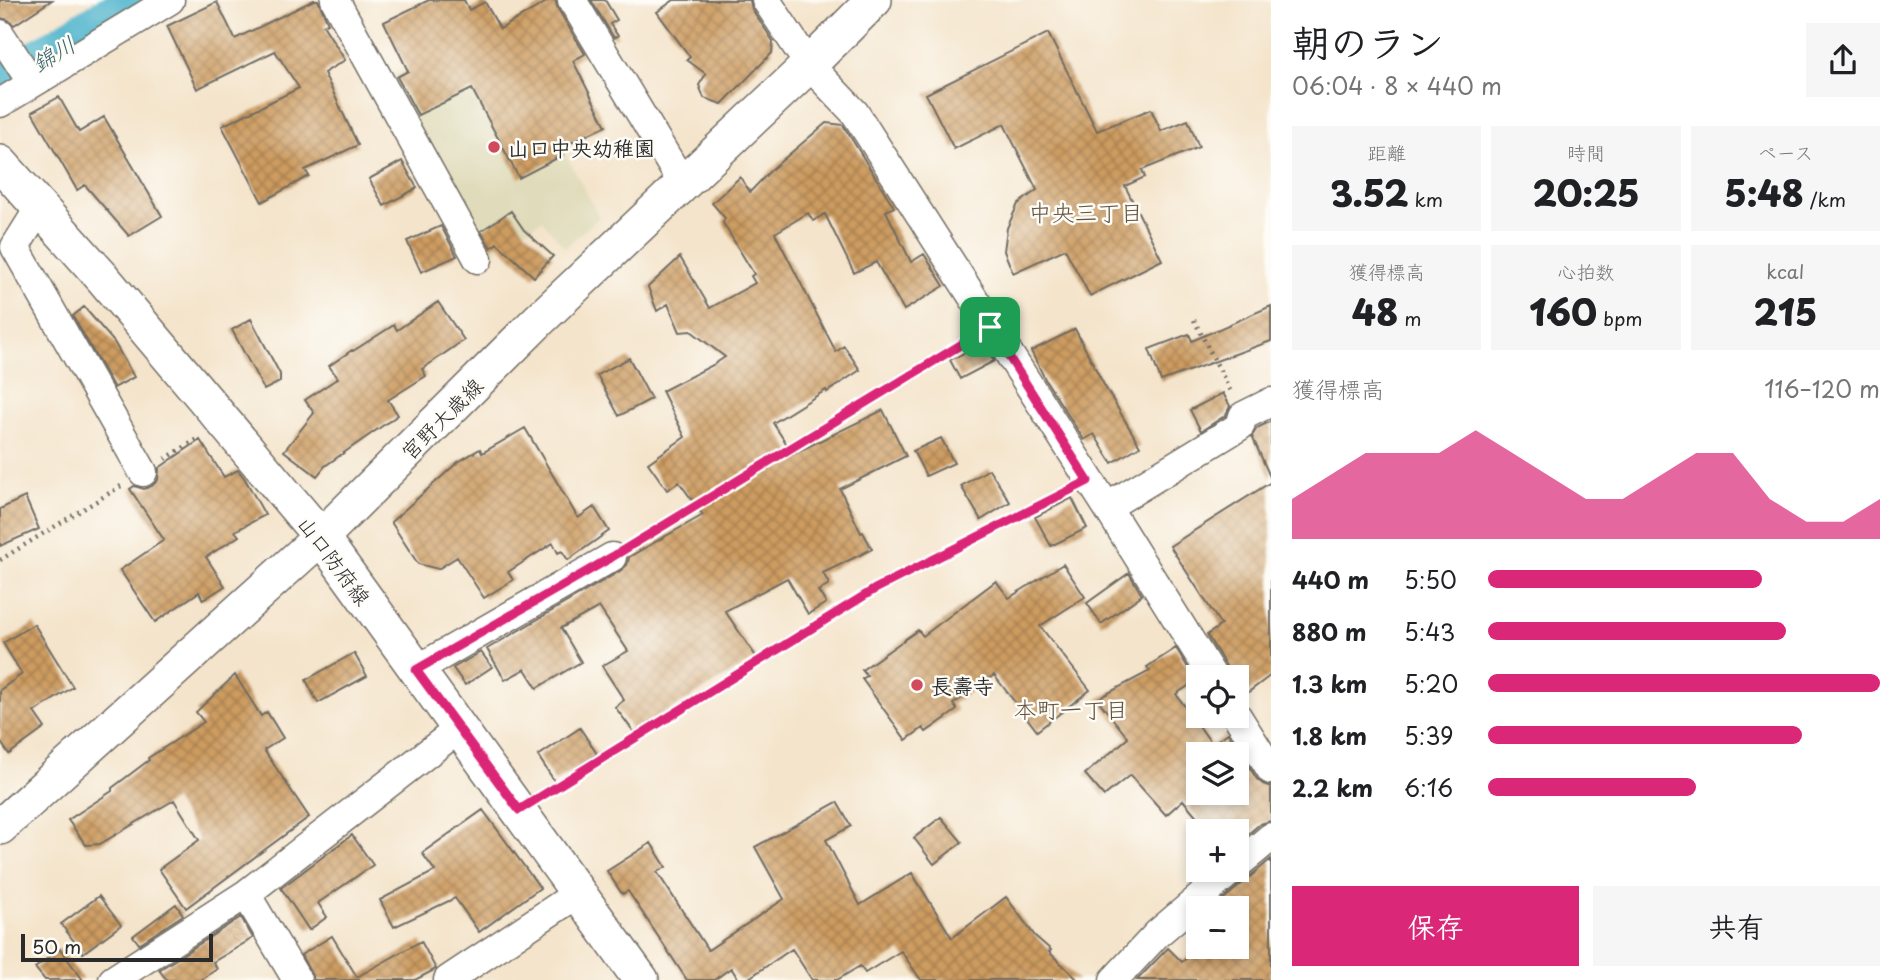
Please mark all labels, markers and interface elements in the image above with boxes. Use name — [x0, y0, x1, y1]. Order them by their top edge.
text: 朝のラン — [1292, 13, 1444, 70]
button: share — [1806, 23, 1880, 97]
water label: 錦川 — [24, 26, 82, 80]
text: 06:04 · 8 × 440 m — [1292, 68, 1502, 103]
place label: 山口中央幼稚園 — [508, 131, 655, 163]
text: 距離 — [1368, 138, 1406, 166]
text: 時間 — [1567, 138, 1605, 166]
text: ペース — [1757, 138, 1813, 166]
marker: 山口中央幼稚園 — [486, 139, 502, 155]
text: 3.52 — [1330, 166, 1408, 219]
text: 20:25 — [1532, 166, 1640, 219]
text: 5:48 — [1725, 166, 1804, 219]
text: km — [1408, 185, 1443, 213]
text: /km — [1804, 185, 1846, 213]
district label: 中央三丁目 — [1029, 194, 1144, 229]
text: 獲得標高 — [1349, 257, 1425, 285]
text: 心拍数 — [1557, 257, 1615, 285]
text: kcal — [1766, 257, 1804, 285]
text: 48 — [1352, 285, 1398, 338]
text: 160 — [1529, 285, 1597, 338]
text: 215 — [1753, 285, 1817, 338]
pin — [960, 297, 1020, 357]
text: m — [1398, 304, 1422, 332]
text: bpm — [1597, 304, 1643, 332]
icon: arrive — [971, 308, 1009, 346]
street label: 宮野大歳線 — [393, 370, 489, 466]
text: 獲得標高 — [1292, 371, 1384, 406]
text: 116–120 m — [1764, 371, 1880, 406]
street label: 山口防府線 — [291, 508, 379, 612]
text: 440 m — [1292, 562, 1369, 597]
text: 5:50 — [1404, 562, 1457, 597]
text: 880 m — [1292, 614, 1367, 649]
text: 5:43 — [1404, 614, 1455, 649]
map controls — [1186, 665, 1249, 959]
button: locate — [1186, 665, 1249, 728]
text: 1.3 km — [1292, 666, 1367, 701]
text: 5:20 — [1404, 666, 1458, 701]
place label: 長壽寺 — [931, 669, 994, 701]
marker: 長壽寺 — [909, 677, 925, 693]
district label: 本町一丁目 — [1014, 691, 1129, 726]
text: 1.8 km — [1292, 718, 1367, 753]
text: 5:39 — [1404, 718, 1454, 753]
button: layers — [1186, 742, 1249, 805]
text: 2.2 km — [1292, 770, 1373, 805]
text: 6:16 — [1404, 770, 1453, 805]
button: + — [1186, 819, 1249, 882]
button: 保存 — [1292, 886, 1579, 966]
button: 共有 — [1593, 886, 1880, 966]
button: − — [1186, 896, 1249, 959]
scale bar — [21, 931, 214, 963]
text: 50 m — [32, 932, 81, 960]

